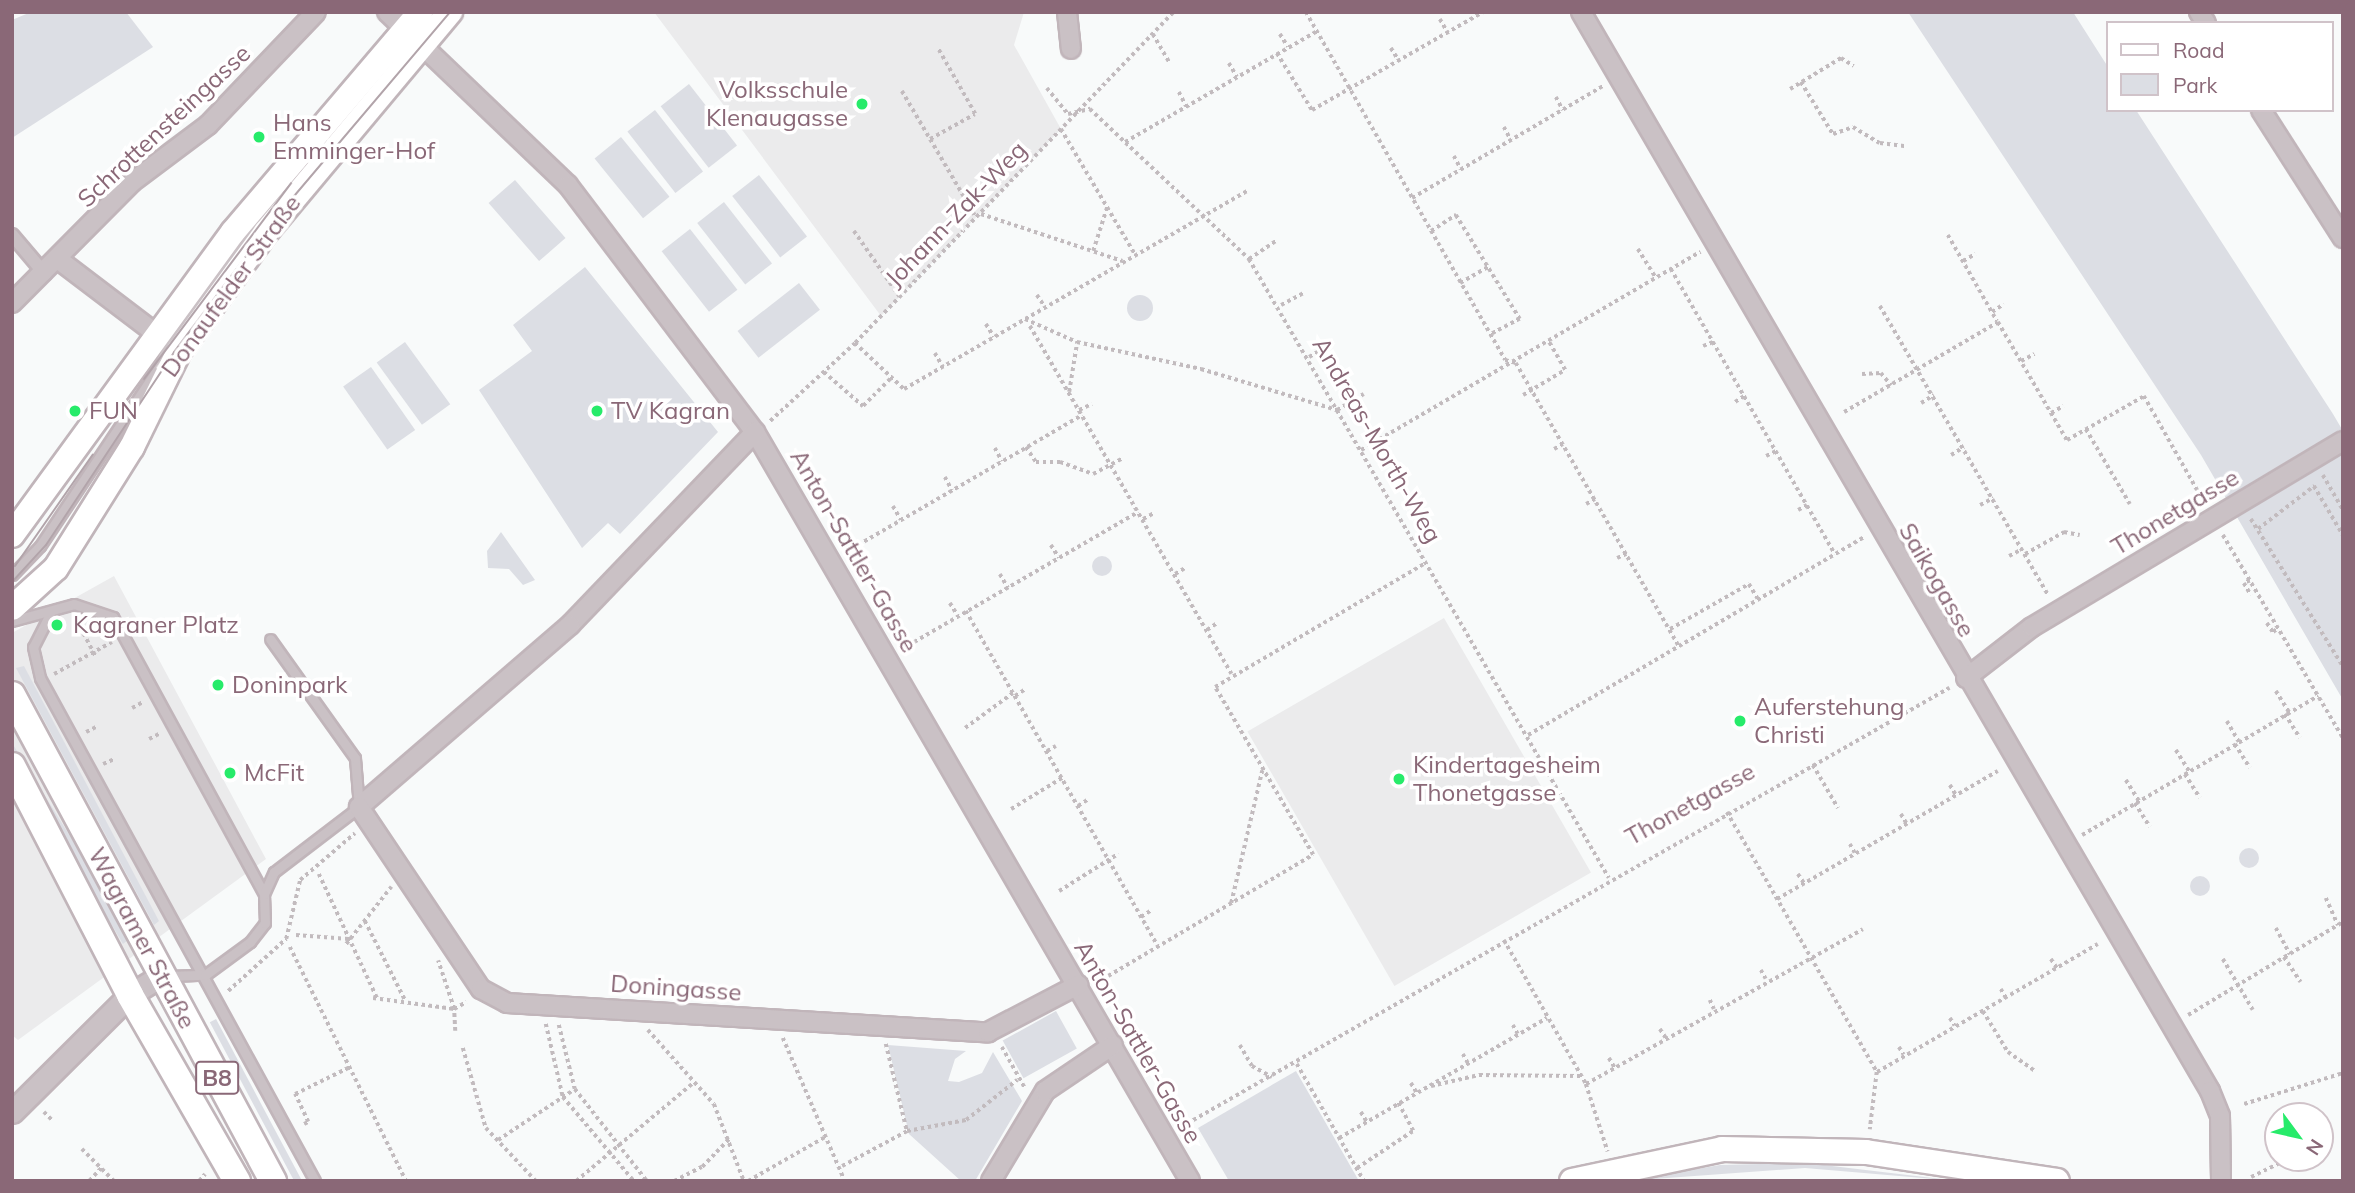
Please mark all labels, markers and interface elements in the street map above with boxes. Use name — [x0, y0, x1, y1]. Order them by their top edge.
legend — [2106, 21, 2334, 112]
text: Road — [2173, 37, 2224, 63]
street label: Schrottensteingasse — [72, 39, 256, 213]
text: Park — [2173, 72, 2217, 98]
place label: Volksschule Klenaugasse — [706, 76, 848, 132]
marker: Volksschule Klenaugasse — [854, 96, 870, 112]
place label: Hans Emminger-Hof — [273, 109, 435, 165]
marker: Hans Emminger-Hof — [251, 129, 267, 145]
street label: Johann-Zak-Weg — [879, 135, 1033, 293]
street label: Donaufelder Straße — [155, 190, 307, 382]
street label: Andreas-Morth-Weg — [1306, 332, 1448, 548]
place label: FUN — [89, 397, 138, 425]
place label: TV Kagran — [611, 397, 730, 425]
marker: FUN — [67, 403, 83, 419]
marker: TV Kagran — [589, 403, 605, 419]
street label: Anton-Sattler-Gasse — [784, 444, 924, 658]
street label: Thonetgasse — [2106, 463, 2244, 561]
street label: Saikogasse — [1893, 518, 1981, 642]
place label: Kagraner Platz — [73, 611, 239, 639]
marker: Kagraner Platz — [47, 615, 67, 635]
place label: Doninpark — [232, 671, 347, 699]
marker: Doninpark — [210, 677, 226, 693]
place label: Auferstehung Christi — [1754, 693, 1904, 749]
marker: Auferstehung Christi — [1732, 713, 1748, 729]
place label: Kindertagesheim Thonetgasse — [1413, 751, 1601, 807]
street label: Thonetgasse — [1620, 757, 1760, 851]
place label: McFit — [244, 759, 304, 787]
marker: McFit — [222, 765, 238, 781]
marker: Kindertagesheim Thonetgasse — [1391, 771, 1407, 787]
street label: Wagramer Straße — [82, 843, 202, 1033]
street label: Anton-Sattler-Gasse — [1068, 935, 1208, 1149]
street label: Doningasse — [610, 969, 742, 1007]
road number: B8 — [194, 1058, 240, 1098]
north arrow — [2264, 1102, 2334, 1172]
text: N — [2301, 1135, 2329, 1160]

